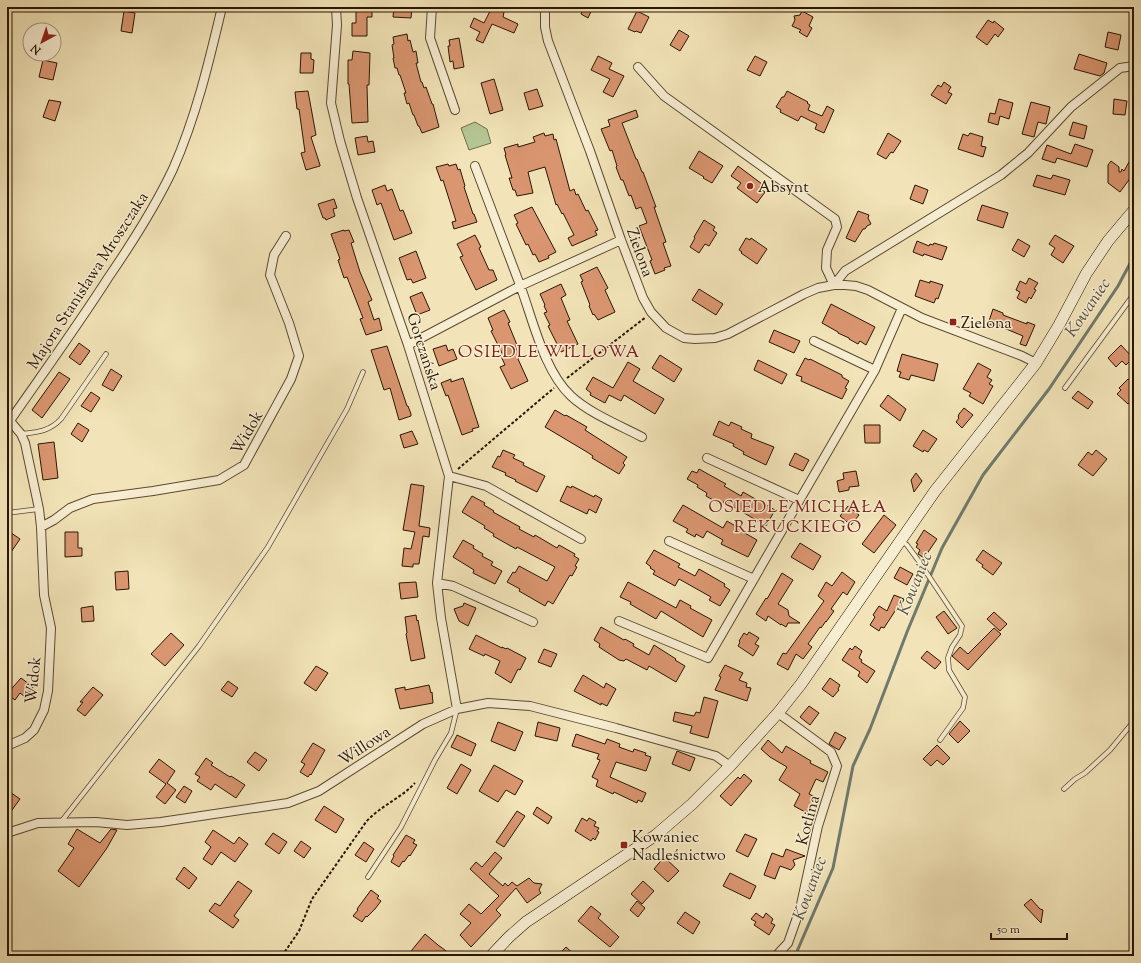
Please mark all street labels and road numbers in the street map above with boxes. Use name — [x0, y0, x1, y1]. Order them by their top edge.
street label: Majora Stanisława Mroszczaka — [23, 188, 156, 375]
street label: Zielona — [619, 225, 658, 281]
street label: Gorczańska — [399, 310, 446, 394]
street label: Widok — [226, 407, 270, 460]
street label: Widok — [21, 655, 48, 705]
street label: Willowa — [335, 721, 396, 772]
street label: Kotlina — [792, 793, 827, 848]

